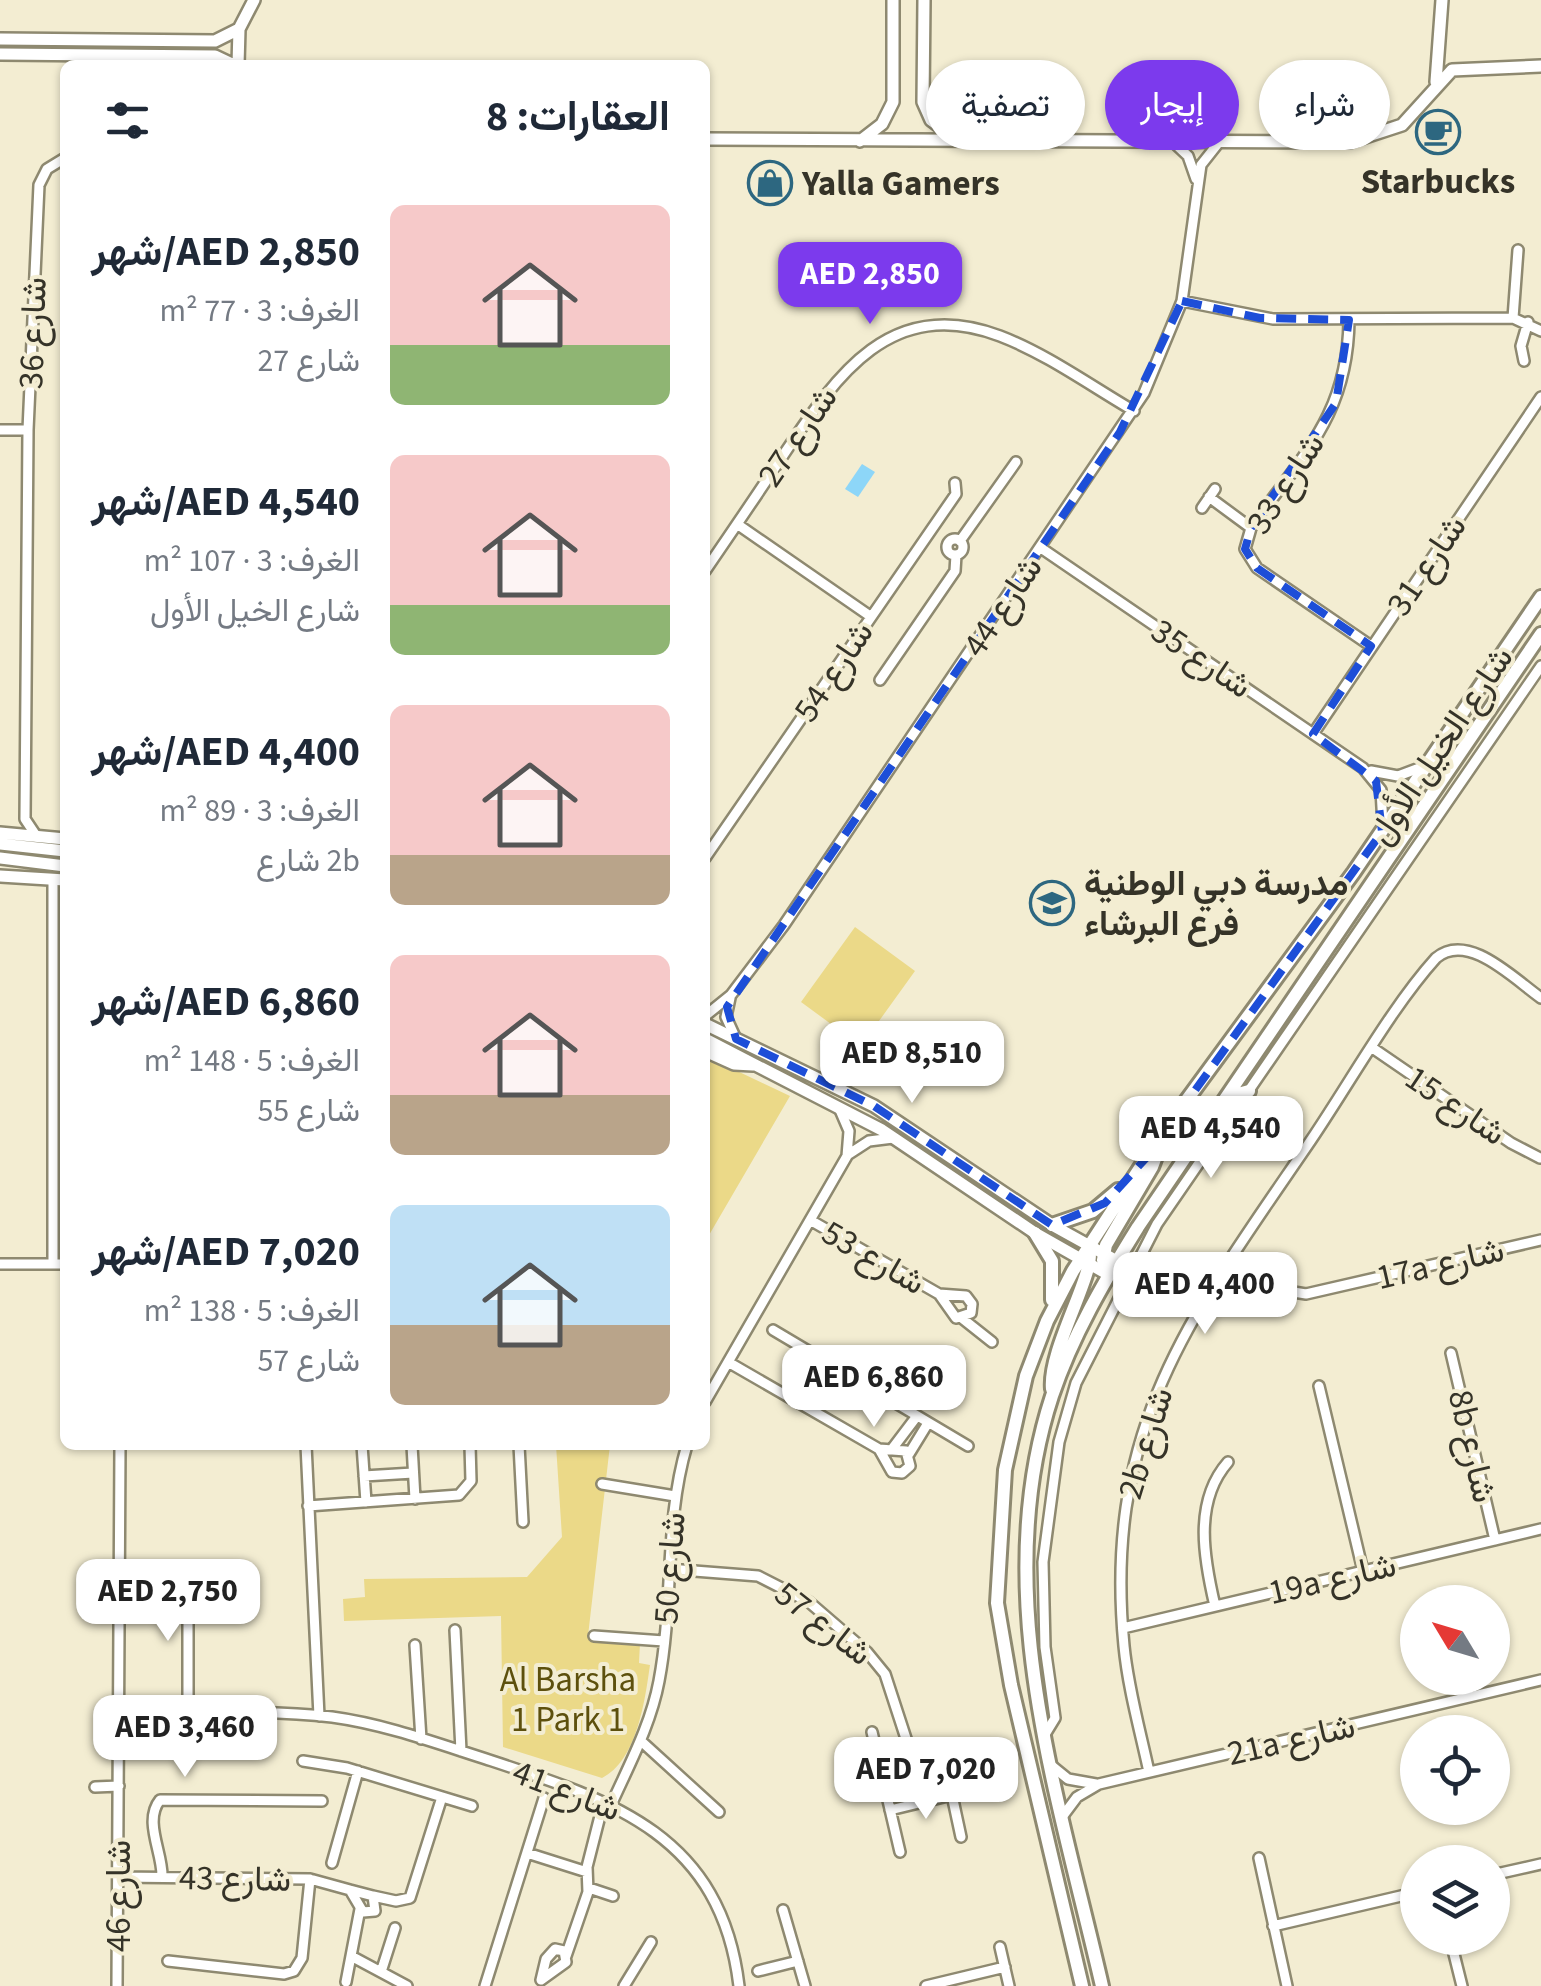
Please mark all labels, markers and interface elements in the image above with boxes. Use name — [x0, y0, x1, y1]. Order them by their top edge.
chip: تصفية — [926, 60, 1085, 150]
chip: إيجار — [1105, 60, 1239, 150]
chip: شراء — [1259, 60, 1390, 150]
text: العقارات: 8 — [486, 87, 670, 147]
icon: filters — [100, 93, 155, 148]
cafe icon: Starbucks — [1415, 109, 1461, 155]
place label: Starbucks — [1361, 157, 1515, 207]
place label: Yalla Gamers — [801, 159, 1000, 209]
shop icon: Yalla Gamers — [747, 160, 793, 206]
text: AED 2,850/شهر — [91, 222, 360, 282]
pin: AED 2,850 — [756, 242, 984, 327]
icon: home — [470, 245, 590, 365]
text: AED 2,850 — [800, 251, 940, 297]
street label: شارع 36 — [6, 276, 60, 390]
text: الغرف: 3 · 77 m² — [160, 288, 360, 334]
text: شارع 27 — [257, 338, 360, 384]
street label: شارع 27 — [746, 376, 850, 497]
street label: شارع 33 — [1234, 423, 1337, 544]
text: AED 4,540/شهر — [91, 472, 360, 532]
icon: home — [470, 495, 590, 615]
street label: شارع 31 — [1375, 505, 1479, 626]
text: الغرف: 3 · 107 m² — [144, 538, 360, 584]
street label: شارع 44 — [951, 546, 1055, 667]
text: شارع الخيل الأول — [150, 588, 360, 634]
street label: شارع 35 — [1141, 607, 1262, 711]
street label: شارع 54 — [782, 611, 886, 732]
street label: شارع الخيل الأول — [1356, 636, 1526, 855]
text: AED 4,400/شهر — [91, 722, 360, 782]
icon: home — [470, 745, 590, 865]
text: الغرف: 3 · 89 m² — [160, 788, 360, 834]
text: 2b شارع — [256, 838, 360, 884]
place label: مدرسة دبي الوطنية فرع البرشاء — [1084, 859, 1349, 949]
school or university icon: مدرسة دبي الوطنية فرع البرشاء — [1029, 880, 1075, 926]
text: AED 6,860/شهر — [91, 972, 360, 1032]
icon: home — [470, 995, 590, 1115]
pin: AED 8,510 — [798, 1021, 1026, 1106]
text: AED 8,510 — [842, 1030, 982, 1076]
text: الغرف: 5 · 148 m² — [144, 1038, 360, 1084]
street label: شارع 15 — [1395, 1054, 1516, 1158]
text: شارع 55 — [257, 1088, 360, 1134]
pin: AED 4,540 — [1097, 1096, 1325, 1181]
text: AED 4,540 — [1141, 1105, 1281, 1151]
street label: شارع 53 — [812, 1208, 935, 1308]
text: AED 7,020/شهر — [91, 1222, 360, 1282]
street label: 17a شارع — [1371, 1225, 1509, 1303]
icon: home — [470, 1245, 590, 1365]
pin: AED 4,400 — [1091, 1252, 1319, 1337]
text: AED 4,400 — [1135, 1261, 1275, 1307]
text: الغرف: 5 · 138 m² — [144, 1288, 360, 1334]
text: شارع 57 — [257, 1338, 360, 1384]
pin: AED 6,860 — [760, 1345, 988, 1430]
text: AED 6,860 — [804, 1354, 944, 1400]
street label: 2b شارع — [1105, 1381, 1187, 1505]
street label: 8b شارع — [1435, 1385, 1509, 1507]
street label: شارع 50 — [641, 1510, 699, 1626]
street label: 19a شارع — [1263, 1540, 1401, 1618]
pin: AED 2,750 — [54, 1559, 282, 1644]
text: AED 2,750 — [98, 1568, 238, 1614]
street label: شارع 57 — [764, 1570, 883, 1678]
north arrow — [1400, 1585, 1510, 1695]
map controls — [1400, 1585, 1510, 1955]
park label: Al Barsha 1 Park 1 — [500, 1655, 636, 1745]
pin: AED 3,460 — [71, 1695, 299, 1780]
street label: 21a شارع — [1222, 1701, 1360, 1779]
text: AED 3,460 — [115, 1704, 255, 1750]
button: locate — [1400, 1715, 1510, 1825]
pin: AED 7,020 — [812, 1737, 1040, 1822]
text: AED 7,020 — [856, 1746, 996, 1792]
street label: شارع 41 — [505, 1747, 628, 1834]
street label: شارع 46 — [94, 1840, 144, 1952]
button: layers — [1400, 1845, 1510, 1955]
street label: شارع 43 — [178, 1853, 292, 1905]

